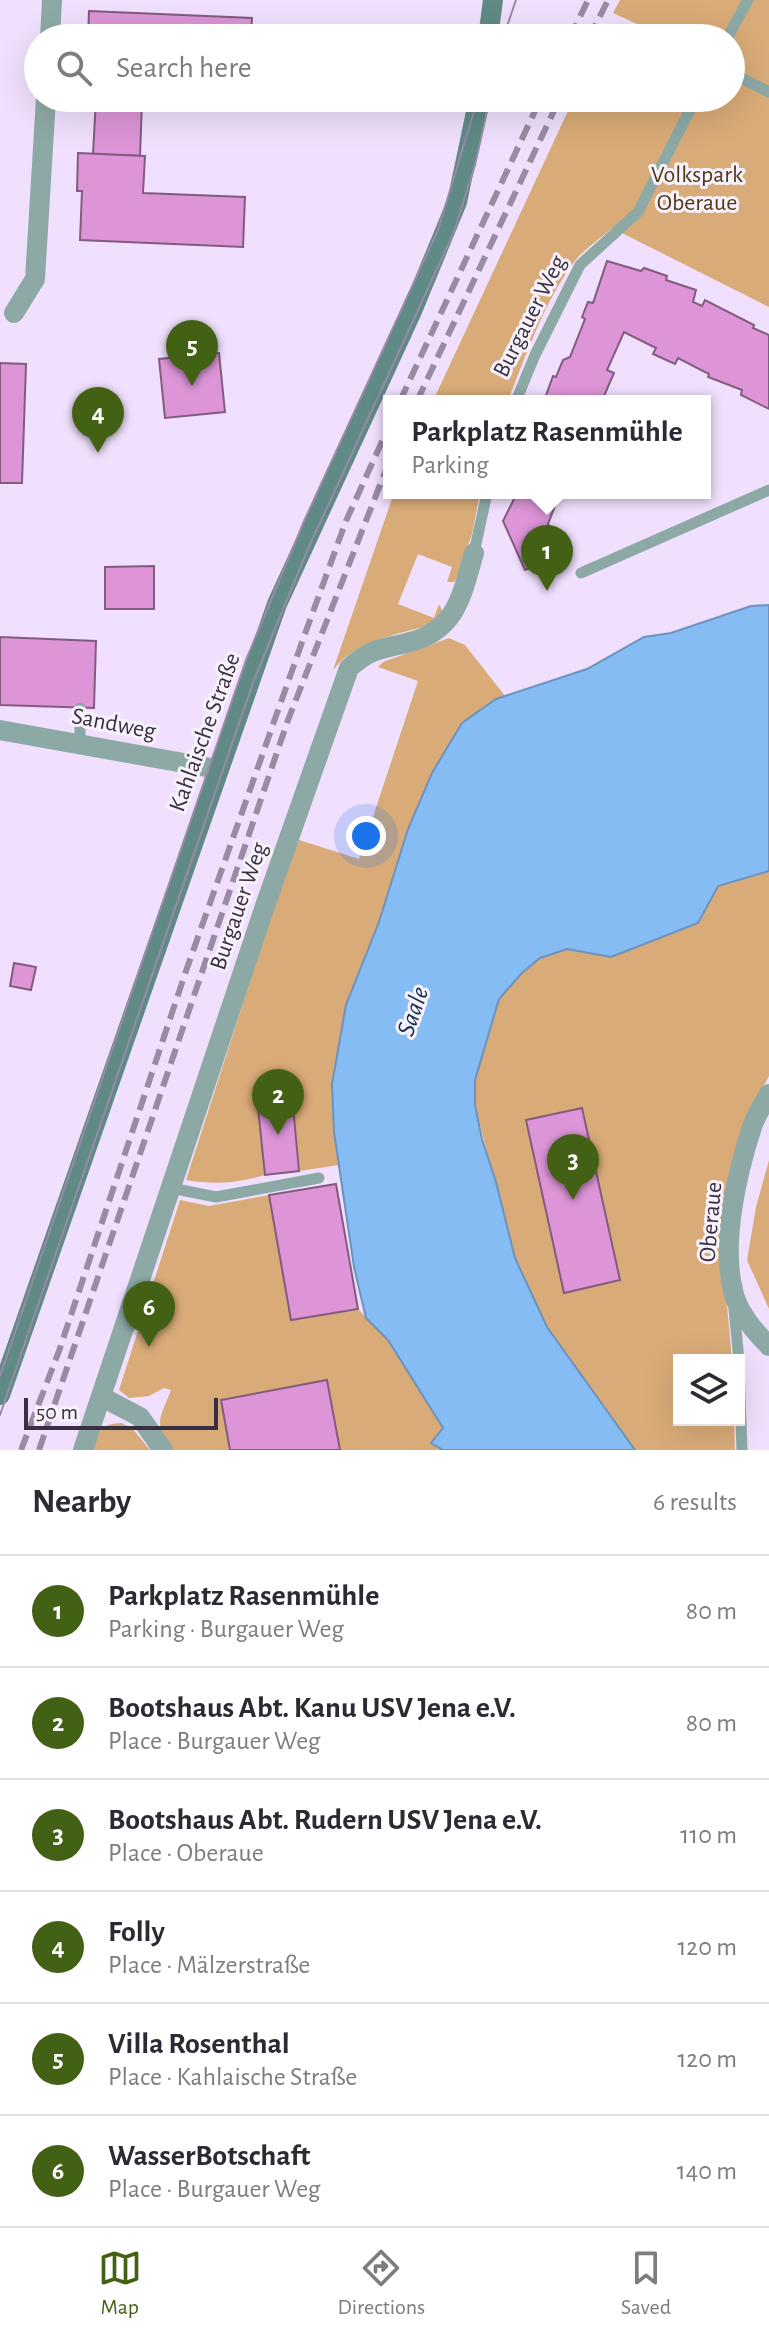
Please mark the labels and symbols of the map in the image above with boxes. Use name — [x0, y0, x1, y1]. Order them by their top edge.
park label: Volkspark Oberaue — [651, 163, 743, 215]
street label: Burgauer Weg — [489, 251, 571, 381]
pin: 5 — [166, 320, 218, 386]
pin: 4 — [72, 387, 124, 453]
pin: 1 — [521, 525, 573, 591]
street label: Kahlaische Straße — [165, 650, 245, 815]
street label: Sandweg — [70, 704, 158, 744]
your location — [346, 816, 386, 856]
street label: Burgauer Weg — [206, 839, 272, 973]
water label: Saale — [392, 983, 433, 1039]
pin: 2 — [252, 1069, 304, 1135]
pin: 3 — [547, 1134, 599, 1200]
street label: Oberaue — [696, 1181, 726, 1263]
pin: 6 — [123, 1281, 175, 1347]
scale bar — [24, 1394, 218, 1430]

